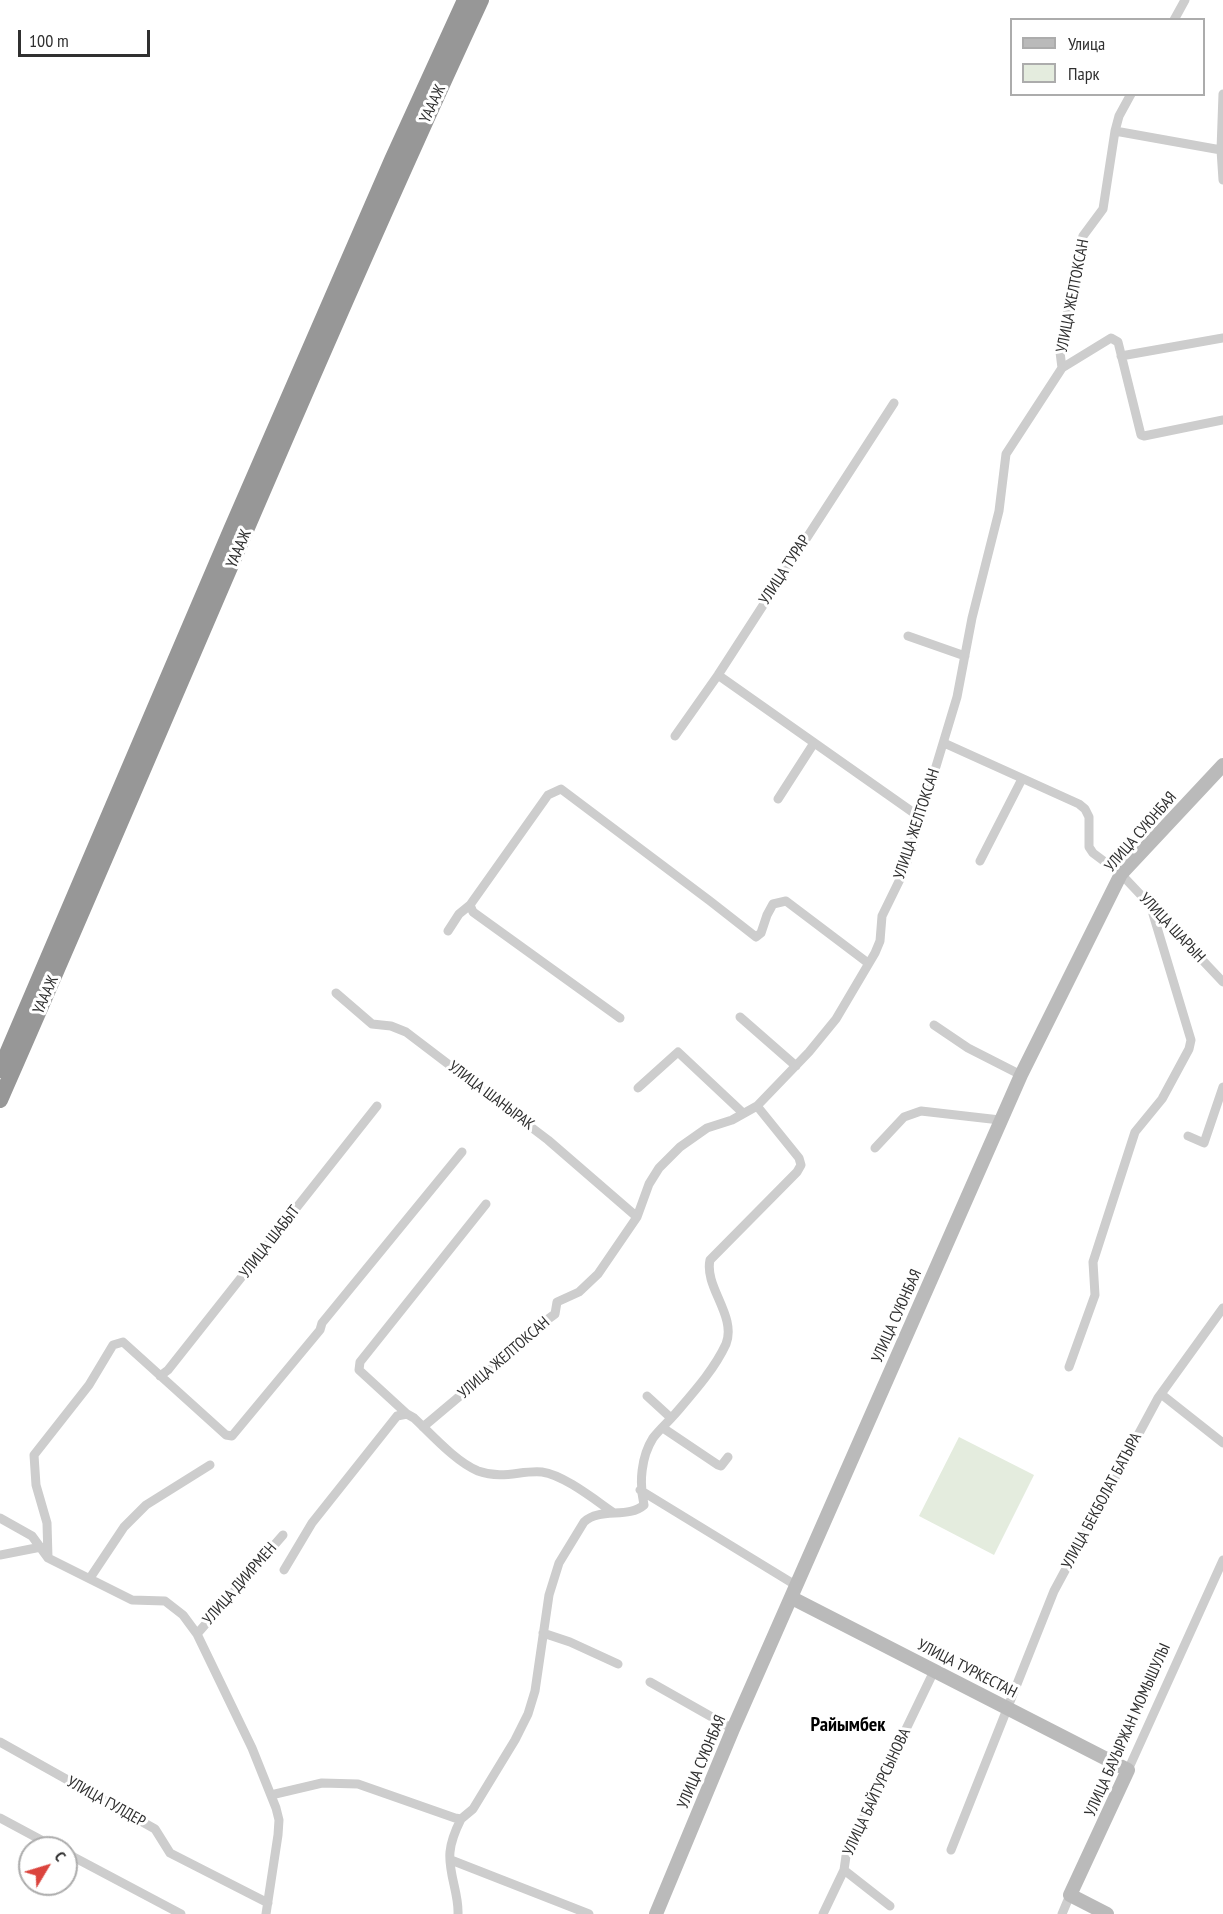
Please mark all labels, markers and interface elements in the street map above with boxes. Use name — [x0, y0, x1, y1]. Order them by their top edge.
scale bar — [21, 18, 153, 56]
legend — [1010, 18, 1205, 96]
text: 100 m — [29, 29, 69, 52]
text: Улица — [1068, 32, 1105, 55]
text: Парк — [1068, 62, 1099, 85]
street label: ҮАААЖ — [416, 82, 450, 126]
street label: УЛИЦА ЖЕЛТОКСАН — [1053, 238, 1093, 354]
street label: ҮАААЖ — [222, 527, 256, 571]
street label: УЛИЦА ТУРАР — [755, 532, 815, 608]
street label: УЛИЦА ЖЕЛТОКСАН — [890, 766, 944, 882]
street label: УЛИЦА СУЮНБАЯ — [1101, 788, 1181, 876]
street label: УЛИЦА ШАРЫН — [1135, 889, 1209, 967]
street label: ҮАААЖ — [29, 973, 63, 1017]
street label: УЛИЦА ШАНЫРАК — [444, 1057, 538, 1135]
street label: УЛИЦА ШАБЫТ — [236, 1202, 304, 1282]
street label: УЛИЦА СУЮНБАЯ — [868, 1267, 926, 1365]
street label: УЛИЦА ЖЕЛТОКСАН — [454, 1313, 554, 1403]
street label: УЛИЦА БЕКБОЛАТ БАТЫРА — [1058, 1430, 1146, 1572]
street label: УЛИЦА ДИИРМЕН — [199, 1539, 281, 1629]
street label: УЛИЦА ТУРКЕСТАН — [914, 1636, 1020, 1702]
street label: УЛИЦА БАУЫРЖАН МОМЫШУЛЫ — [1081, 1641, 1175, 1819]
street label: УЛИЦА СУЮНБАЯ — [674, 1712, 730, 1812]
district label: Райымбек — [810, 1713, 886, 1737]
street label: УЛИЦА БАЙТУРСЫНОВА — [839, 1725, 915, 1859]
street label: УЛИЦА ГУЛДЕР — [63, 1772, 149, 1832]
north arrow — [18, 1836, 78, 1896]
text: С — [50, 1847, 71, 1865]

